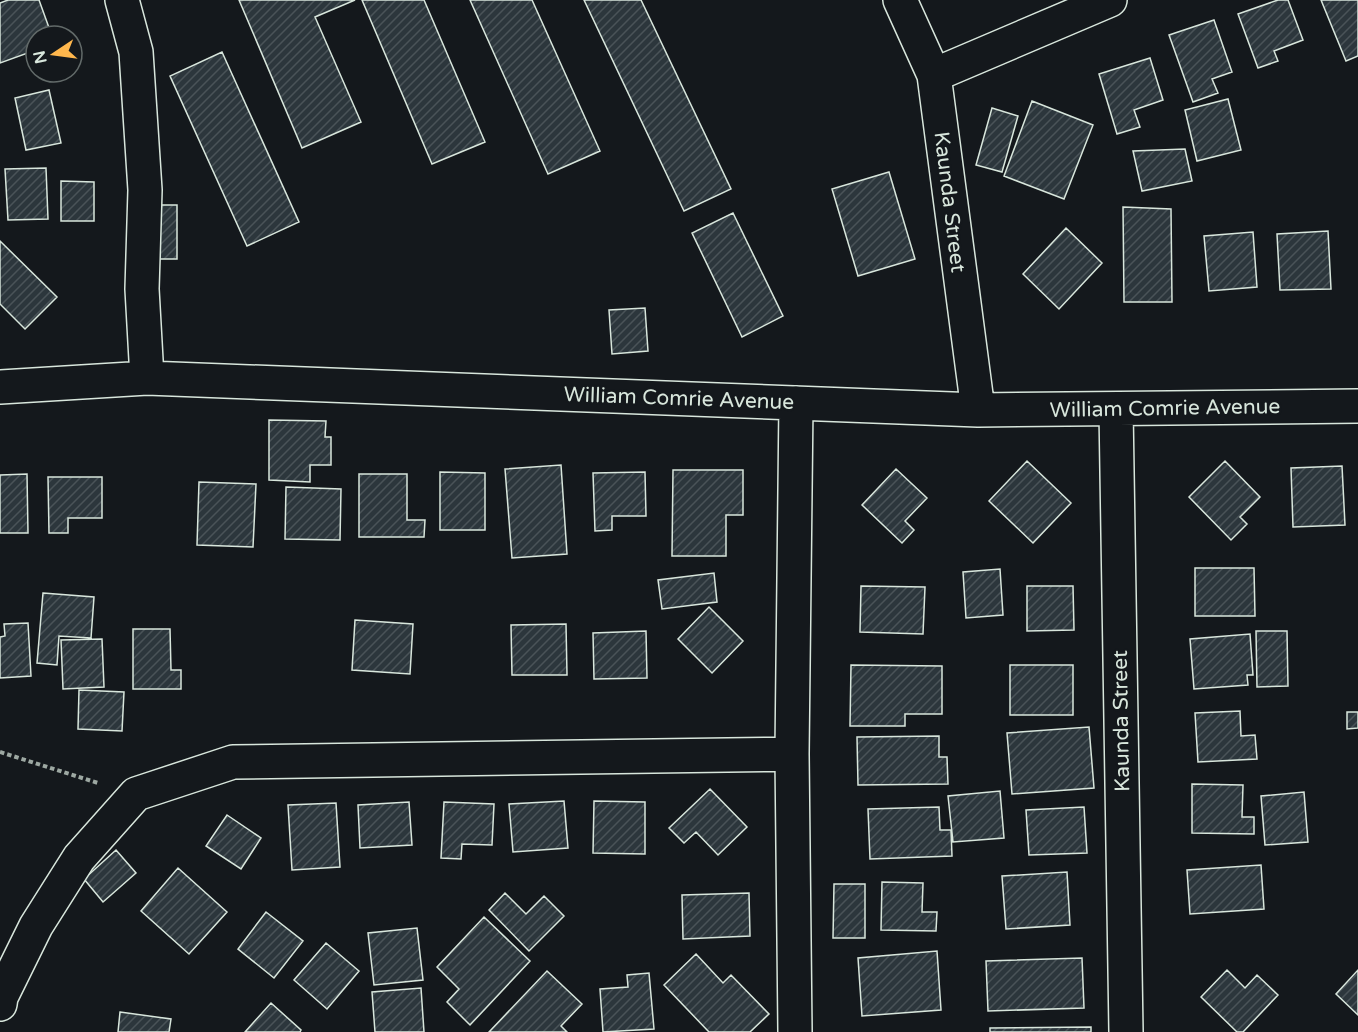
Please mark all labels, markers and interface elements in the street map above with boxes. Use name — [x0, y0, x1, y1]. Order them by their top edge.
north arrow — [24, 24, 84, 84]
text: N — [29, 49, 52, 66]
street label: Kaunda Street — [928, 130, 971, 274]
street label: William Comrie Avenue — [563, 382, 795, 415]
street label: William Comrie Avenue — [1050, 394, 1281, 423]
street label: Kaunda Street — [1108, 650, 1135, 792]

